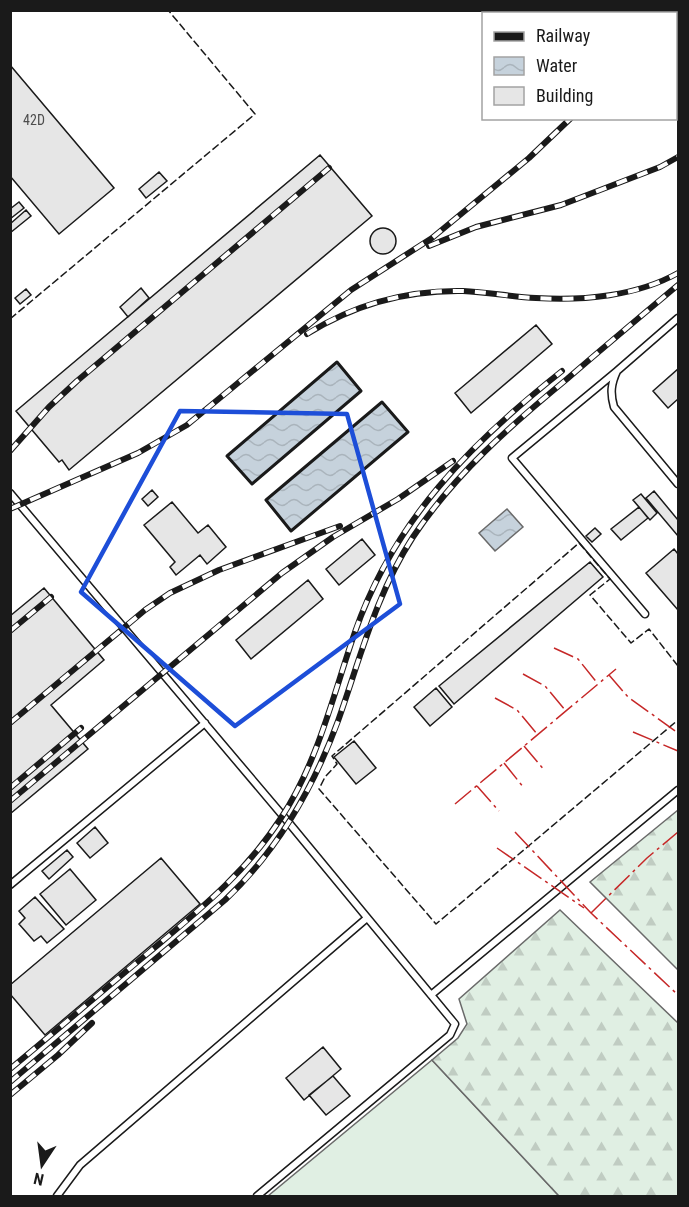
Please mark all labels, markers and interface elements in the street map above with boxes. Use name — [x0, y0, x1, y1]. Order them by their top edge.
legend — [482, 12, 677, 120]
text: Railway — [536, 25, 591, 46]
text: Water — [536, 55, 578, 76]
text: Building — [536, 85, 593, 106]
house number: 42D — [23, 112, 45, 128]
north arrow — [12, 1135, 72, 1195]
text: N — [32, 1169, 46, 1189]

